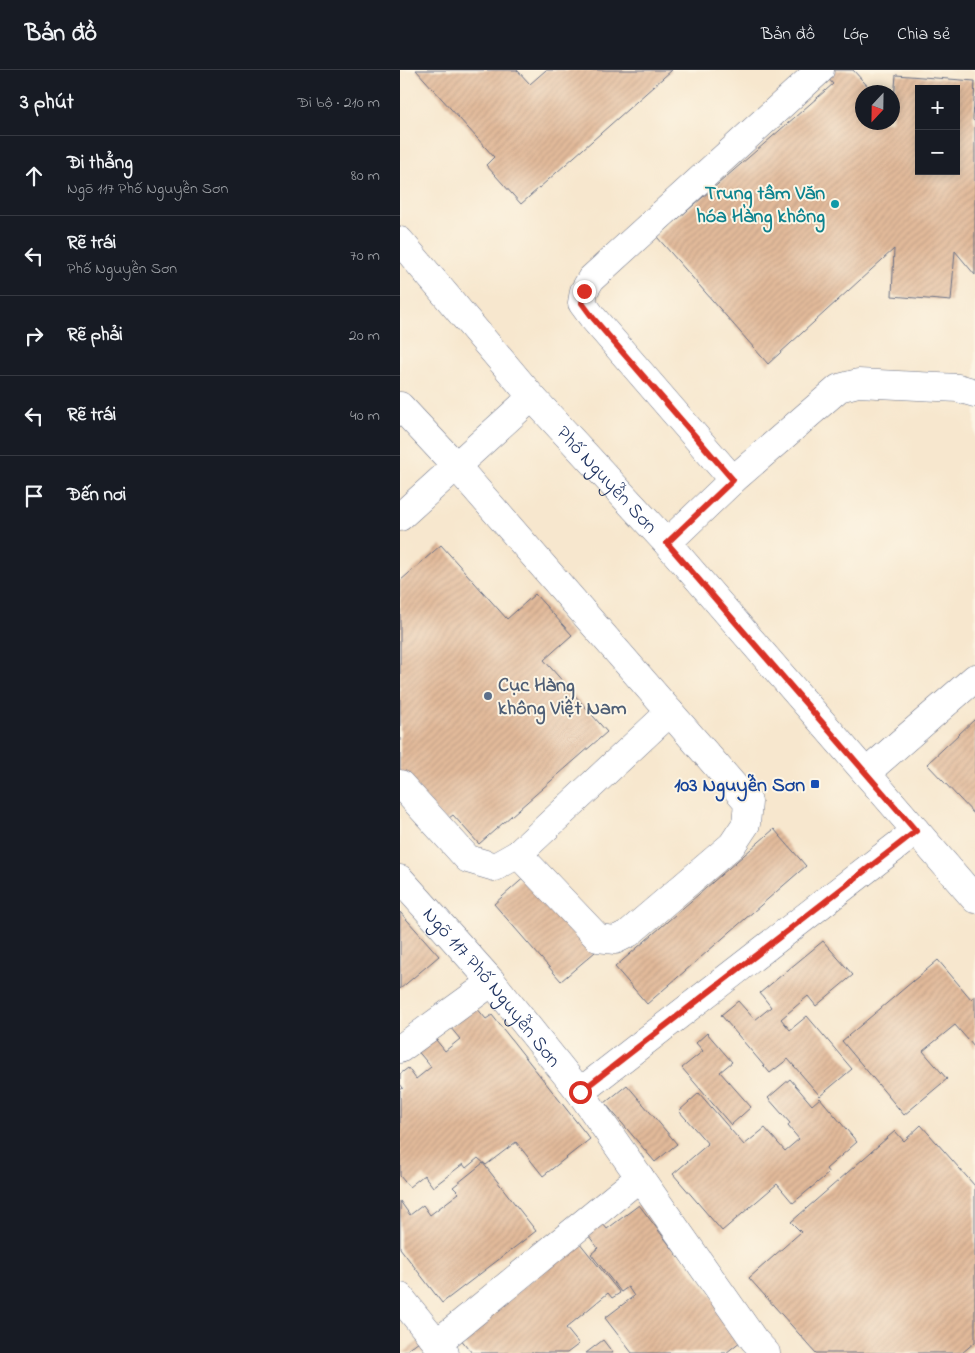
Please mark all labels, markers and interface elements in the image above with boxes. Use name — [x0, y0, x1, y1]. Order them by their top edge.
text: Bản đồ — [25, 17, 97, 52]
text: Bản đồ — [761, 22, 815, 48]
text: Lớp — [843, 22, 869, 48]
text: Chia sẻ — [897, 22, 950, 48]
north arrow — [855, 85, 900, 130]
map controls — [915, 85, 960, 175]
button: + — [915, 85, 960, 130]
text: 3 phút — [20, 88, 74, 118]
text: Đi bộ · 210 m — [297, 91, 380, 115]
button: − — [915, 130, 960, 175]
text: Đi thẳng — [67, 150, 133, 177]
icon: ahead — [20, 162, 48, 190]
text: 80 m — [351, 164, 380, 188]
text: Ngõ 117 Phố Nguyễn Sơn — [67, 177, 228, 201]
place label: Trung tâm Văn hóa Hàng không — [696, 180, 825, 233]
marker: Trung tâm Văn hóa Hàng không — [829, 198, 841, 210]
text: Rẽ trái — [67, 230, 116, 257]
icon: left — [20, 242, 48, 270]
text: 70 m — [350, 244, 380, 268]
text: Phố Nguyễn Sơn — [67, 257, 177, 281]
route end — [573, 280, 596, 303]
icon: right — [20, 322, 48, 350]
text: Rẽ phải — [67, 322, 123, 349]
text: 20 m — [349, 324, 380, 348]
icon: left — [20, 402, 48, 430]
text: Rẽ trái — [67, 402, 116, 429]
text: 40 m — [350, 404, 380, 428]
street label: Phố Nguyễn Sơn — [549, 420, 664, 541]
icon: arrive — [20, 482, 48, 510]
text: Đến nơi — [67, 482, 126, 509]
place label: Cục Hàng không Việt Nam — [498, 672, 627, 725]
marker: Cục Hàng không Việt Nam — [482, 690, 494, 702]
place label: 103 Nguyễn Sơn — [674, 772, 805, 802]
marker: 103 Nguyễn Sơn — [809, 778, 821, 790]
street label: Ngõ 117 Phố Nguyễn Sơn — [415, 902, 567, 1075]
route start — [569, 1081, 592, 1104]

